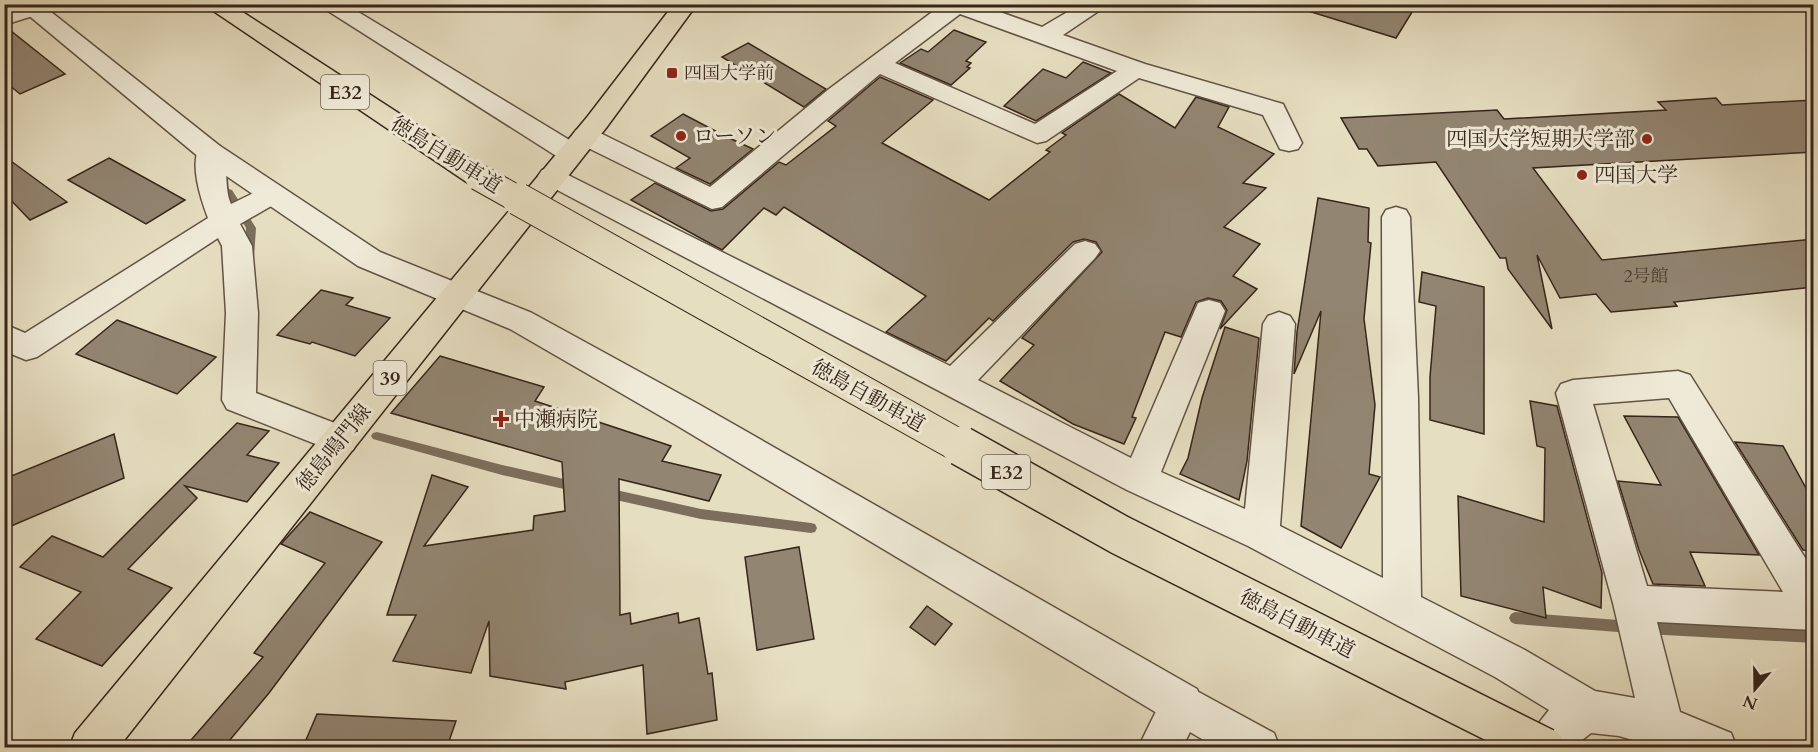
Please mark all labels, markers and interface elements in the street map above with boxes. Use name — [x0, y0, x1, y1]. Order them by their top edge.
place label: 四国大学前 — [684, 61, 774, 86]
marker: 四国大学前 — [665, 66, 679, 80]
road number: E32 — [321, 75, 369, 109]
street label: 徳島自動車道 — [385, 109, 507, 201]
place label: ローソン — [693, 122, 776, 151]
place label: 四国大学短期大学部 — [1446, 125, 1635, 154]
marker: ローソン — [674, 129, 688, 143]
marker: 四国大学短期大学部 — [1640, 132, 1654, 146]
place label: 四国大学 — [1594, 161, 1678, 190]
marker: 四国大学 — [1575, 168, 1589, 182]
house number: 2号館 — [1623, 264, 1669, 289]
street label: 徳島自動車道 — [806, 353, 930, 439]
road number: 39 — [374, 361, 406, 395]
street label: 徳島鳴門線 — [290, 398, 378, 498]
place label: 中瀬病院 — [514, 405, 598, 434]
marker: 中瀬病院 — [492, 410, 510, 428]
road number: E32 — [982, 455, 1030, 489]
street label: 徳島自動車道 — [1234, 582, 1360, 666]
north arrow — [1725, 659, 1785, 719]
text: N — [1740, 689, 1761, 715]

